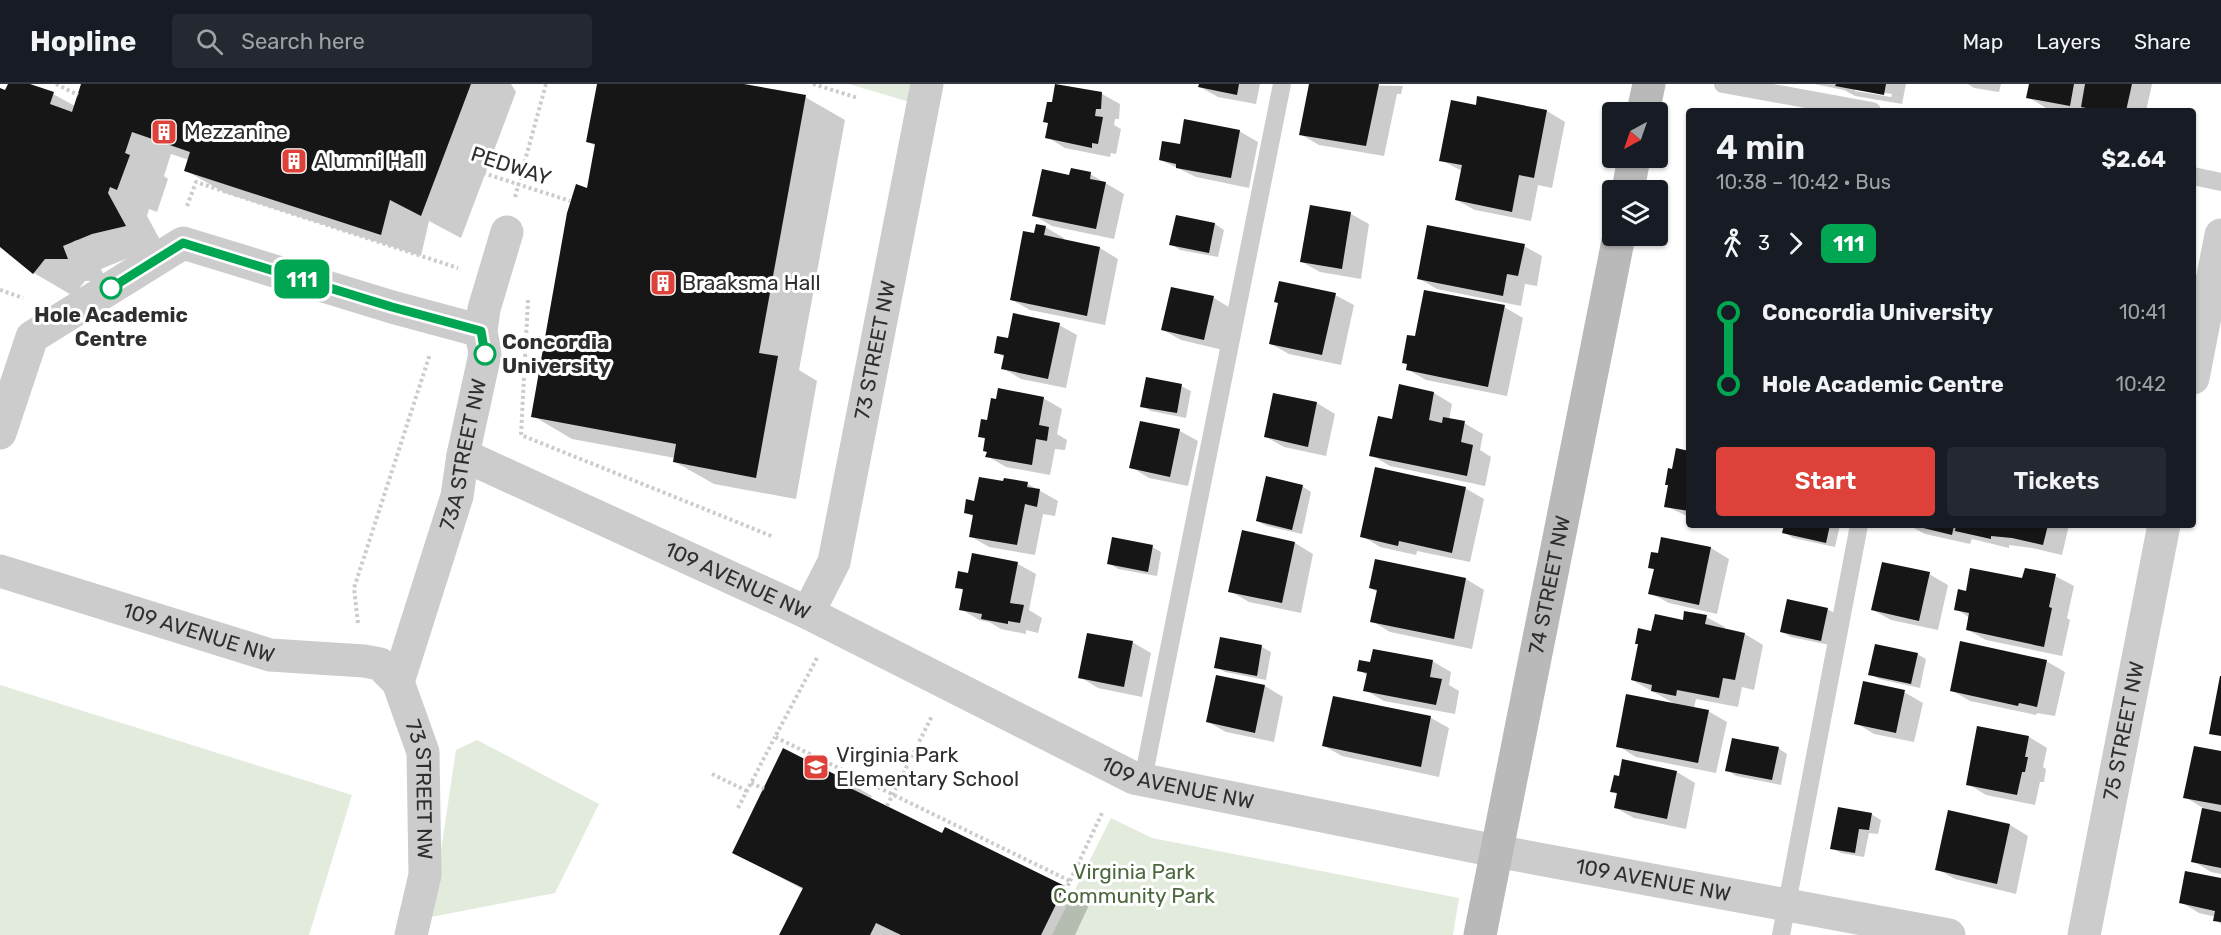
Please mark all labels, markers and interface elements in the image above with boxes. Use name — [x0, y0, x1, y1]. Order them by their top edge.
search box — [172, 14, 592, 68]
text: Hopline — [30, 25, 136, 58]
icon: search — [193, 25, 226, 58]
text: Search here — [241, 28, 365, 55]
text: Map — [1962, 29, 2003, 54]
text: Layers — [2036, 29, 2101, 54]
text: Share — [2134, 29, 2191, 54]
north arrow — [1602, 102, 1668, 168]
map controls — [1602, 102, 1668, 246]
building icon: Mezzanine — [149, 117, 179, 147]
place label: Mezzanine — [184, 119, 288, 144]
text: 4 min — [1716, 128, 1805, 167]
street label: PEDWAY — [468, 141, 554, 190]
building icon: Alumni Hall — [279, 146, 309, 176]
text: $2.64 — [2102, 146, 2166, 173]
place label: Alumni Hall — [314, 148, 424, 173]
text: 10:38 – 10:42 · Bus — [1716, 170, 1891, 194]
button: layers — [1602, 180, 1668, 246]
icon: walk — [1716, 227, 1749, 260]
icon: forward — [1779, 227, 1812, 260]
text: 3 — [1758, 231, 1770, 255]
text: 111 — [1833, 231, 1864, 256]
line badge: 111 — [268, 260, 336, 298]
text: 111 — [286, 267, 318, 292]
building icon: Braaksma Hall — [648, 268, 678, 298]
place label: Braaksma Hall — [682, 270, 821, 295]
marker: Hole Academic Centre — [100, 277, 122, 299]
street label: 73 STREET NW — [849, 278, 900, 422]
text: Concordia University — [1762, 299, 1993, 326]
text: 10:41 — [2119, 300, 2166, 324]
place label: Hole Academic Centre — [34, 302, 188, 351]
place label: Concordia University — [502, 329, 611, 378]
marker: Concordia University — [474, 343, 496, 365]
text: Hole Academic Centre — [1762, 371, 2004, 398]
text: 10:42 — [2115, 372, 2166, 396]
street label: 73A STREET NW — [434, 376, 491, 533]
button: Start — [1716, 447, 1935, 516]
button: Tickets — [1947, 447, 2166, 516]
street label: 74 STREET NW — [1523, 513, 1575, 656]
street label: 109 AVENUE NW — [661, 536, 815, 624]
street label: 109 AVENUE NW — [120, 597, 278, 668]
street label: 75 STREET NW — [2098, 659, 2149, 802]
street label: 73 STREET NW — [400, 716, 438, 860]
place label: Virginia Park Elementary School — [836, 742, 1019, 791]
street label: 109 AVENUE NW — [1097, 750, 1256, 814]
school or university icon: Virginia Park Elementary School — [801, 752, 831, 782]
street label: 109 AVENUE NW — [1574, 853, 1733, 906]
park label: Virginia Park Community Park — [1053, 859, 1215, 908]

